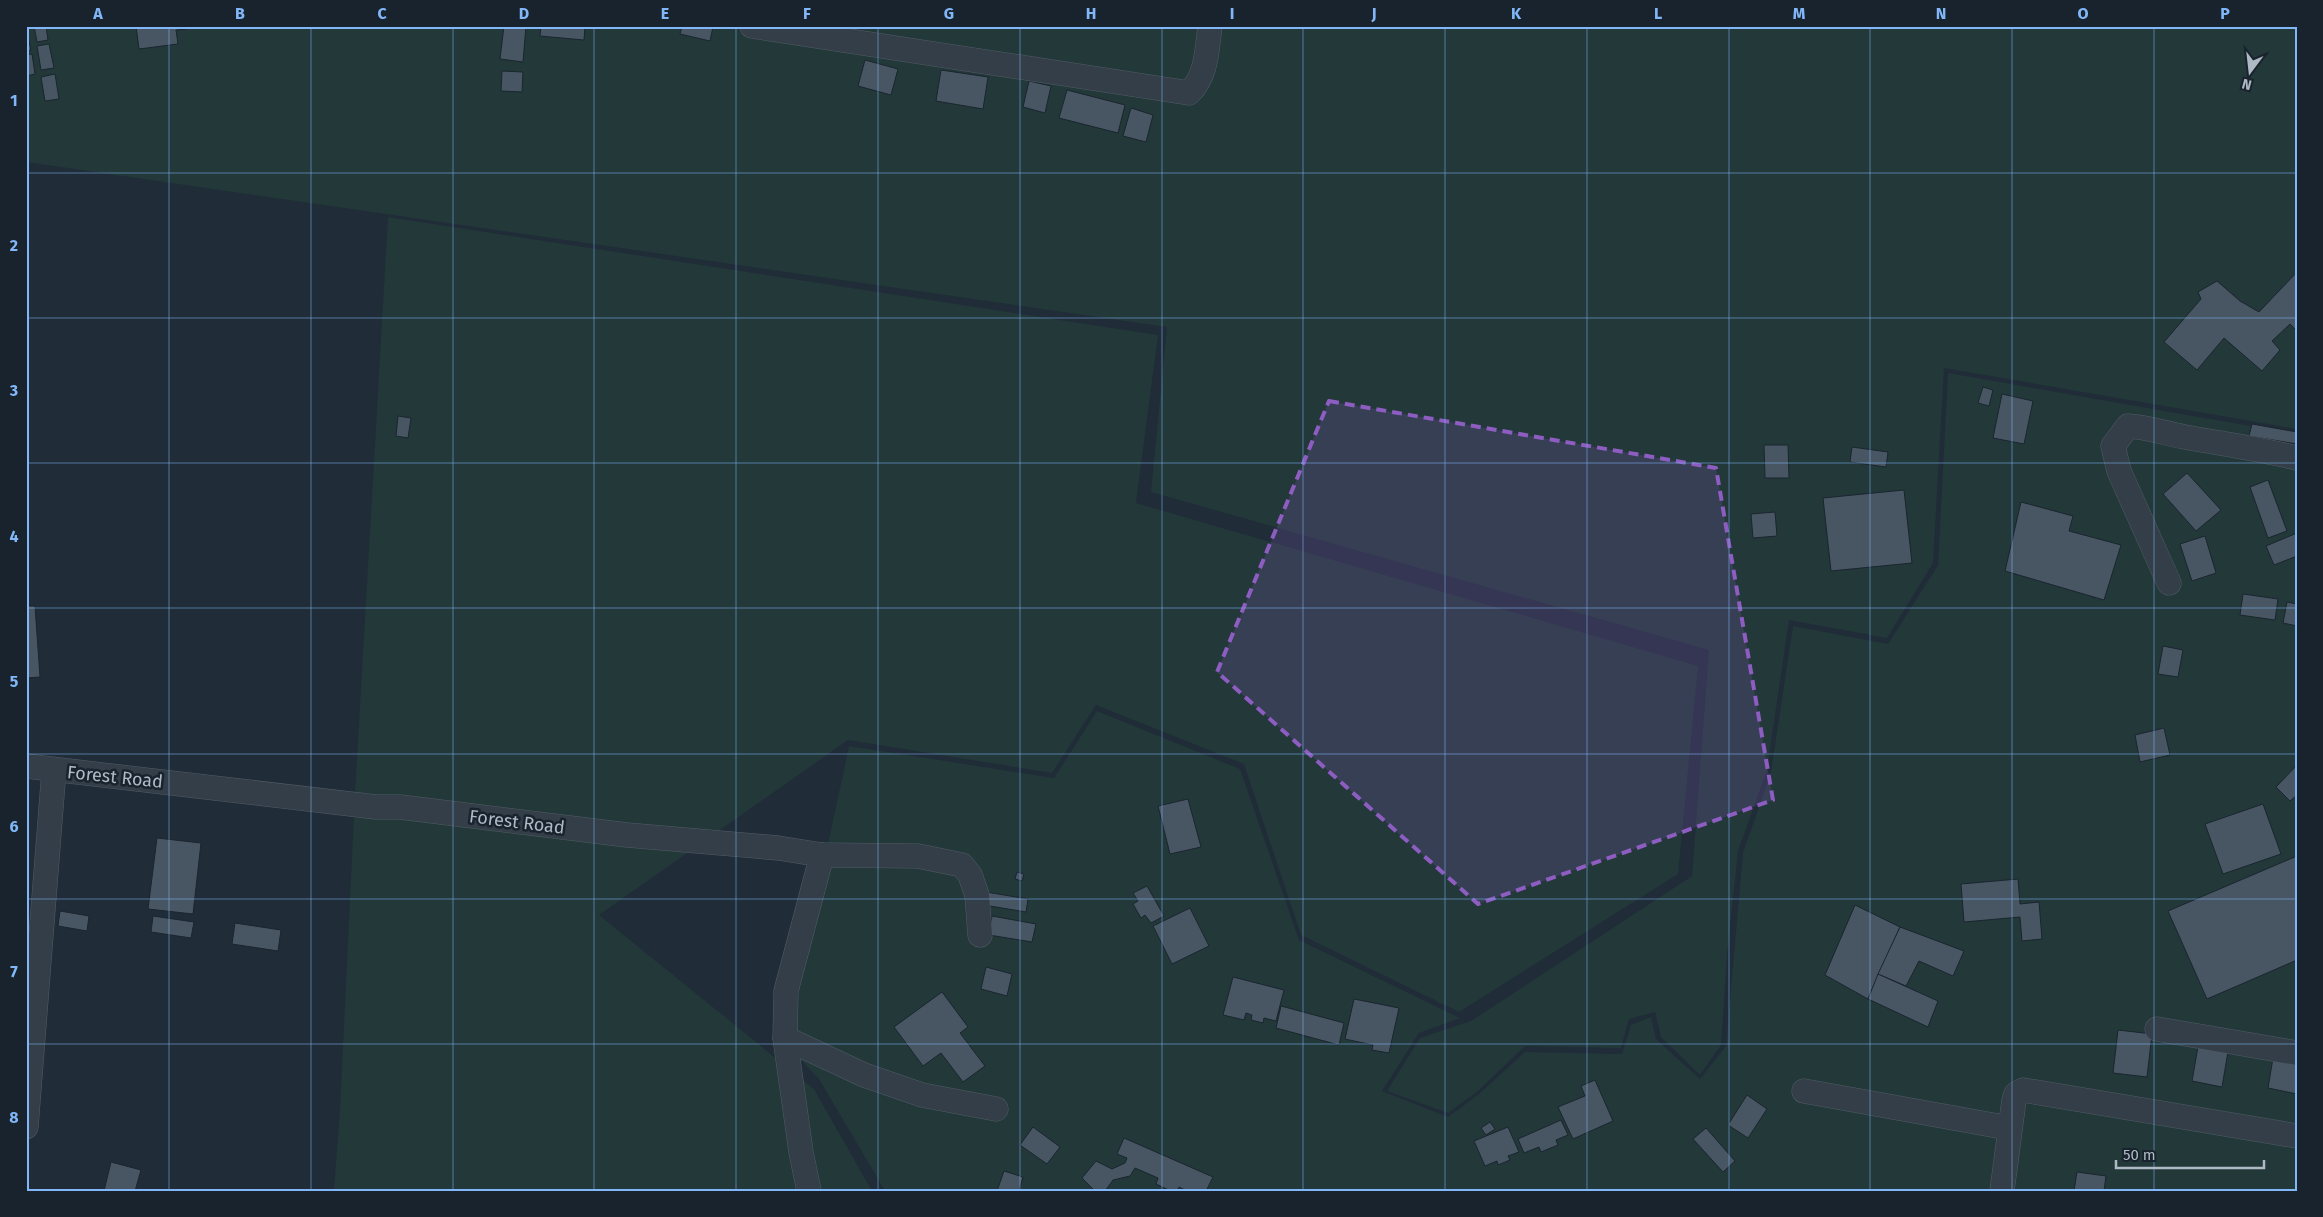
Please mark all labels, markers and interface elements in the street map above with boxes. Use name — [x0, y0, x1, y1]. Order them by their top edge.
text: A — [92, 4, 103, 23]
text: B — [235, 4, 245, 23]
text: C — [377, 4, 387, 23]
text: D — [519, 4, 529, 23]
text: E — [661, 4, 669, 23]
text: F — [803, 4, 811, 23]
text: G — [944, 4, 954, 23]
text: H — [1086, 4, 1096, 23]
text: I — [1230, 4, 1234, 23]
text: J — [1370, 4, 1377, 23]
text: K — [1511, 4, 1522, 23]
text: L — [1654, 4, 1662, 23]
text: M — [1793, 4, 1806, 23]
text: N — [1936, 4, 1946, 23]
text: O — [2077, 4, 2089, 23]
text: P — [2220, 4, 2230, 23]
north arrow — [2226, 48, 2276, 98]
text: N — [2240, 75, 2253, 93]
text: 1 — [10, 91, 18, 110]
text: 2 — [10, 236, 18, 255]
text: 3 — [9, 381, 18, 400]
text: 4 — [9, 527, 19, 546]
text: 5 — [10, 672, 19, 691]
street label: Forest Road — [66, 761, 164, 793]
street label: Forest Road — [468, 805, 566, 839]
text: 6 — [9, 817, 19, 836]
text: 7 — [10, 962, 18, 981]
text: 8 — [9, 1108, 19, 1127]
scale bar — [2116, 1137, 2263, 1169]
text: 50 m — [2123, 1146, 2156, 1164]

